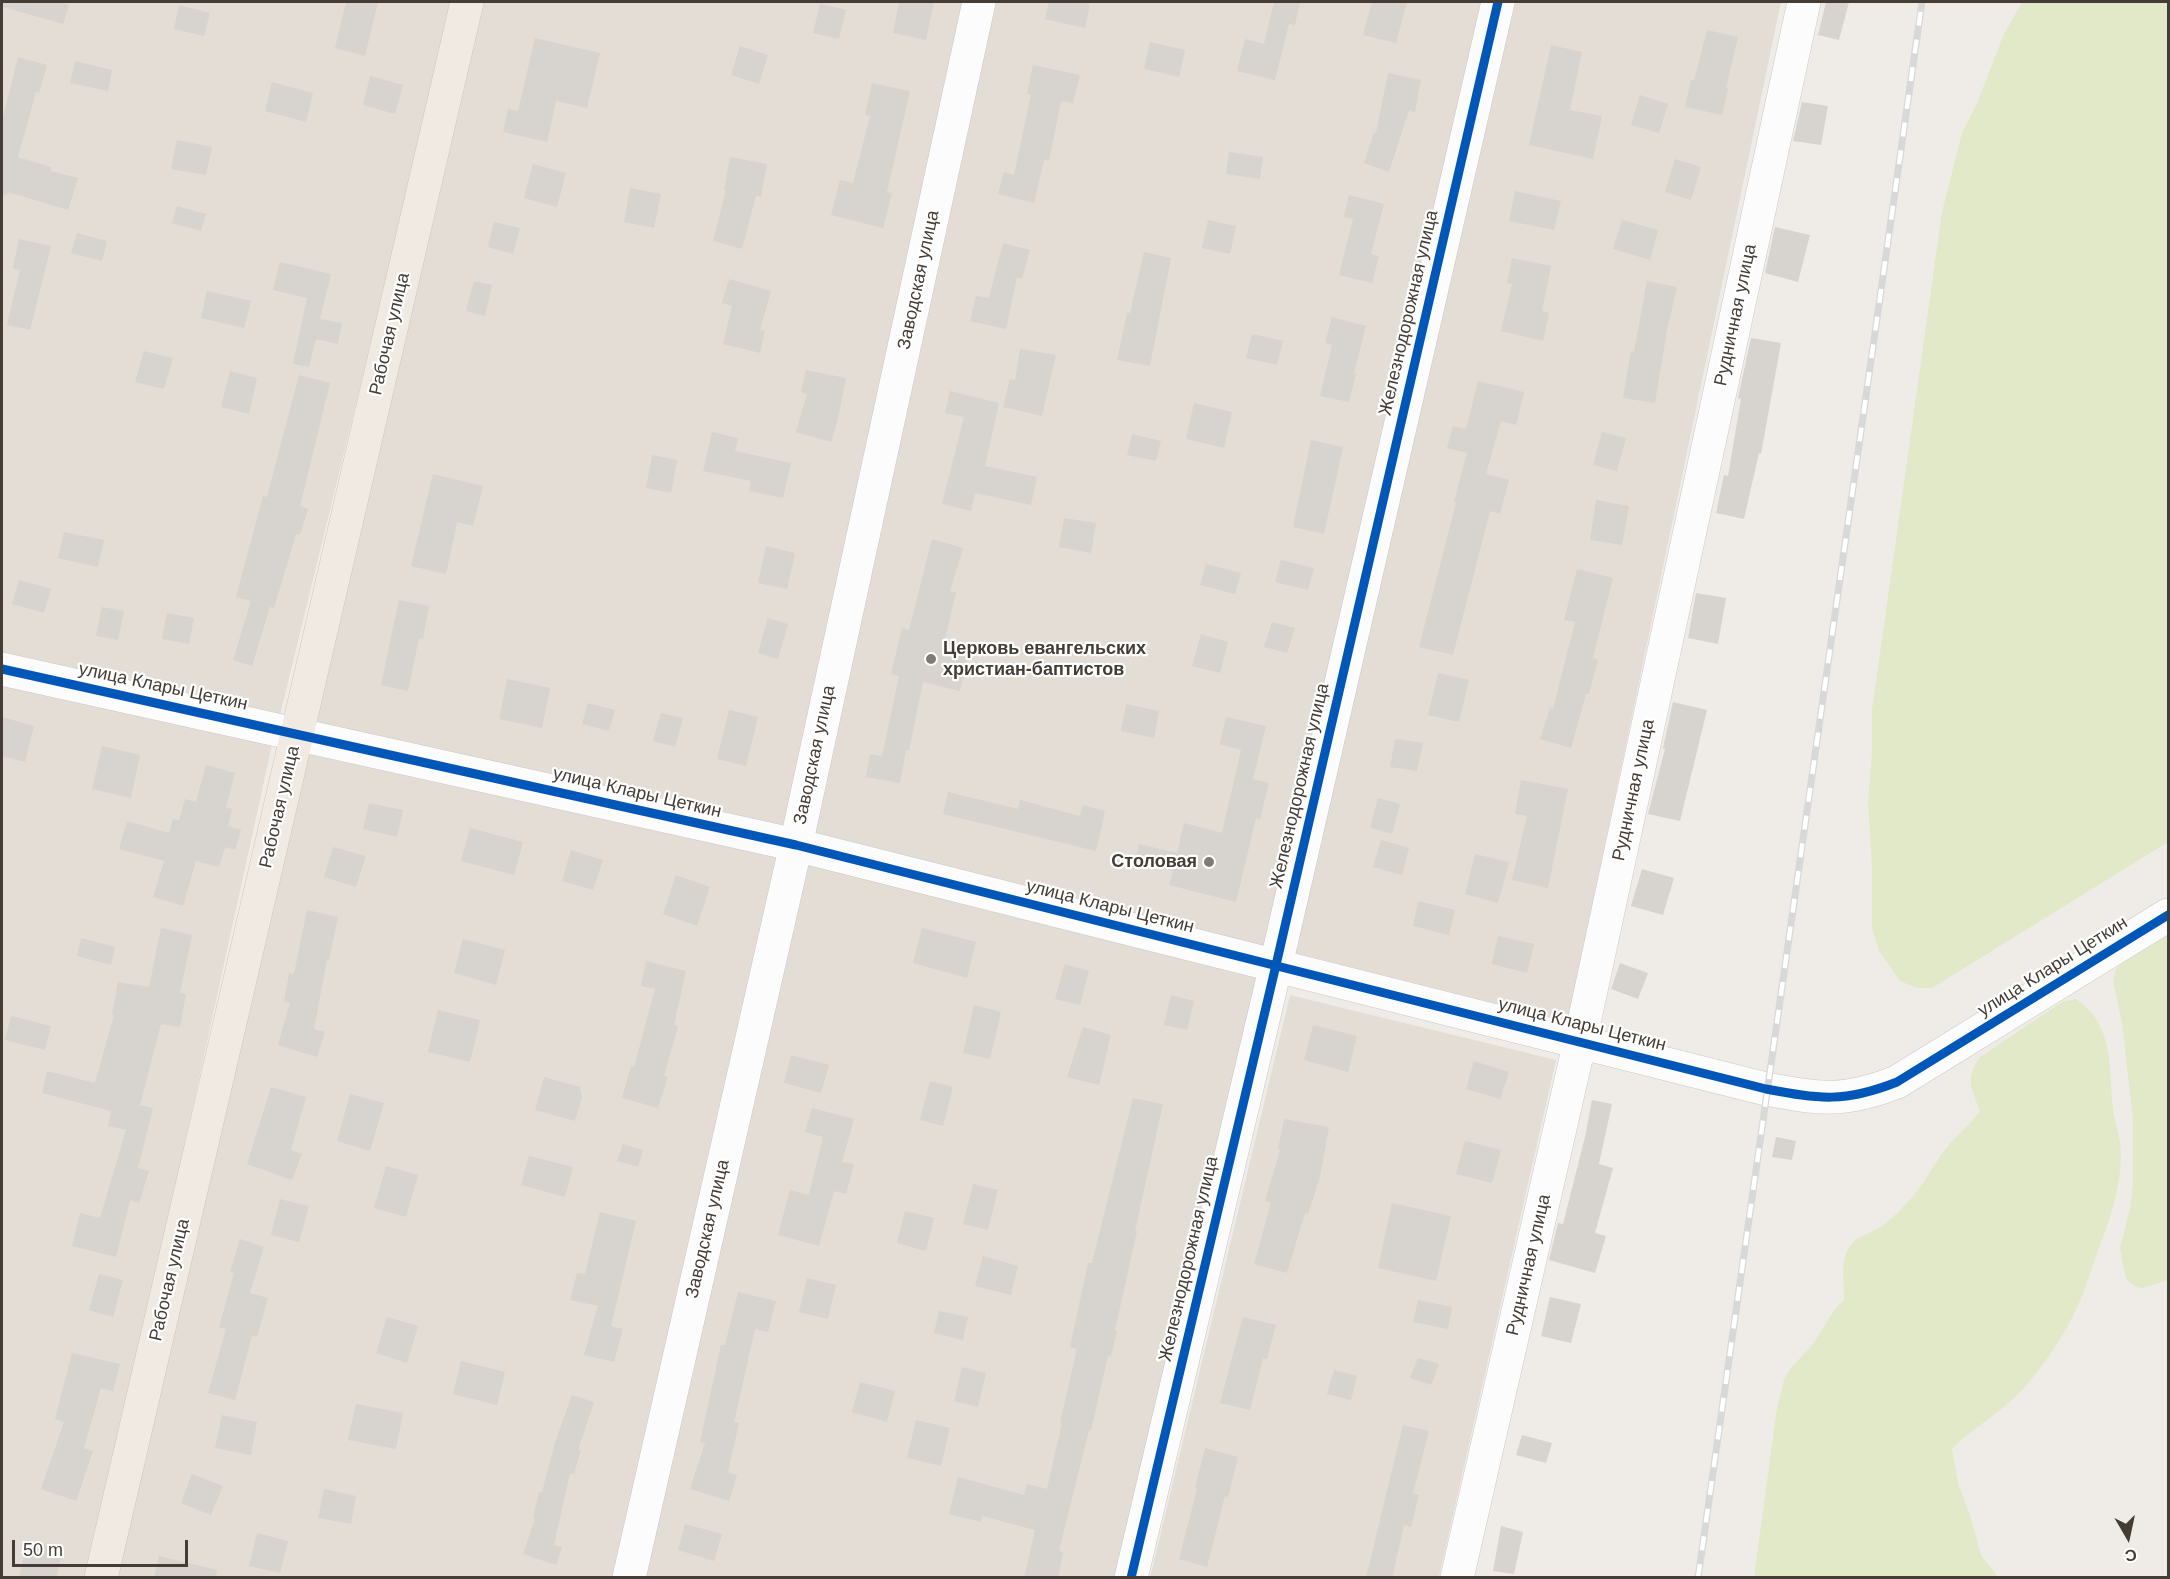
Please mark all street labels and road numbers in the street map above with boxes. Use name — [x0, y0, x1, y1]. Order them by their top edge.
street label: Заводская улица — [894, 208, 944, 352]
street label: Железнодорожная улица — [1375, 208, 1443, 418]
street label: Рудничная улица — [1710, 242, 1762, 388]
street label: Рабочая улица — [365, 271, 415, 397]
street label: улица Клары Цеткин — [76, 659, 250, 715]
street label: Железнодорожная улица — [1266, 681, 1334, 891]
street label: Заводская улица — [790, 683, 840, 827]
street label: Рудничная улица — [1608, 717, 1660, 863]
street label: Рабочая улица — [255, 744, 305, 870]
street label: улица Клары Цеткин — [551, 763, 723, 823]
street label: улица Клары Цеткин — [1024, 876, 1196, 938]
street label: улица Клары Цеткин — [1974, 912, 2132, 1022]
street label: улица Клары Цеткин — [1496, 994, 1668, 1056]
street label: Железнодорожная улица — [1155, 1154, 1223, 1364]
street label: Заводская улица — [682, 1157, 734, 1301]
street label: Рудничная улица — [1502, 1192, 1556, 1338]
street label: Рабочая улица — [145, 1217, 195, 1343]

